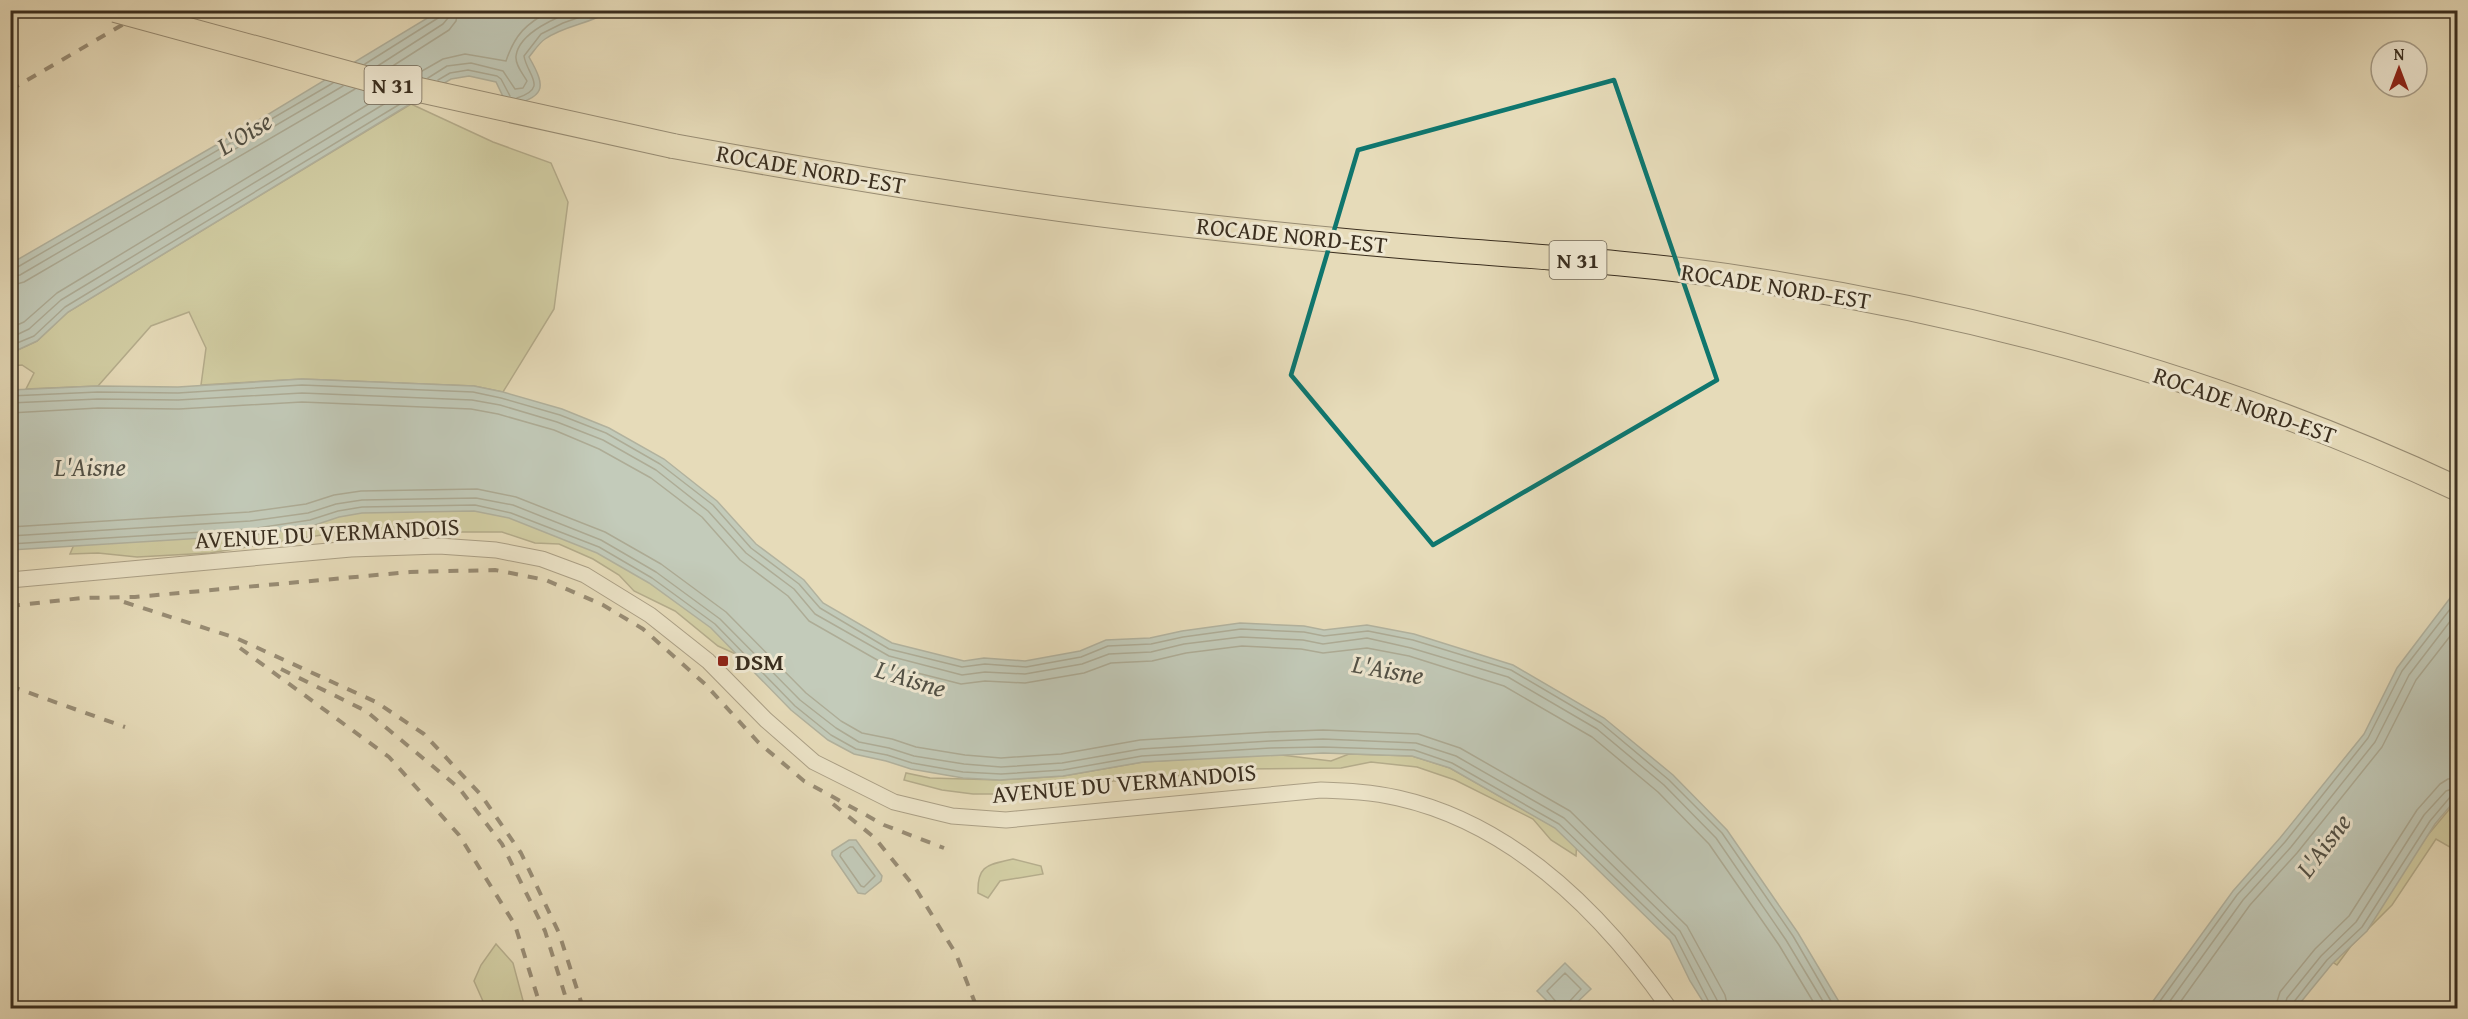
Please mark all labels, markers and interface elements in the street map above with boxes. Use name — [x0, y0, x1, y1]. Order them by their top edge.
north arrow — [2369, 39, 2429, 99]
text: N — [2394, 42, 2405, 66]
road number: N 31 — [364, 66, 422, 104]
water label: L'Oise — [208, 101, 279, 165]
street label: ROCADE NORD-EST — [714, 135, 908, 203]
street label: ROCADE NORD-EST — [1195, 208, 1389, 262]
road number: N 31 — [1550, 241, 1606, 279]
street label: ROCADE NORD-EST — [1679, 254, 1873, 318]
street label: ROCADE NORD-EST — [2149, 357, 2341, 453]
water label: L'Aisne — [53, 447, 126, 486]
street label: AVENUE DU VERMANDOIS — [194, 509, 460, 557]
water label: L'Aisne — [1348, 643, 1427, 694]
place label: DSM — [735, 644, 784, 679]
water label: L'Aisne — [870, 649, 951, 707]
marker: DSM — [716, 654, 730, 668]
street label: AVENUE DU VERMANDOIS — [990, 754, 1258, 812]
water label: L'Aisne — [2285, 805, 2360, 886]

